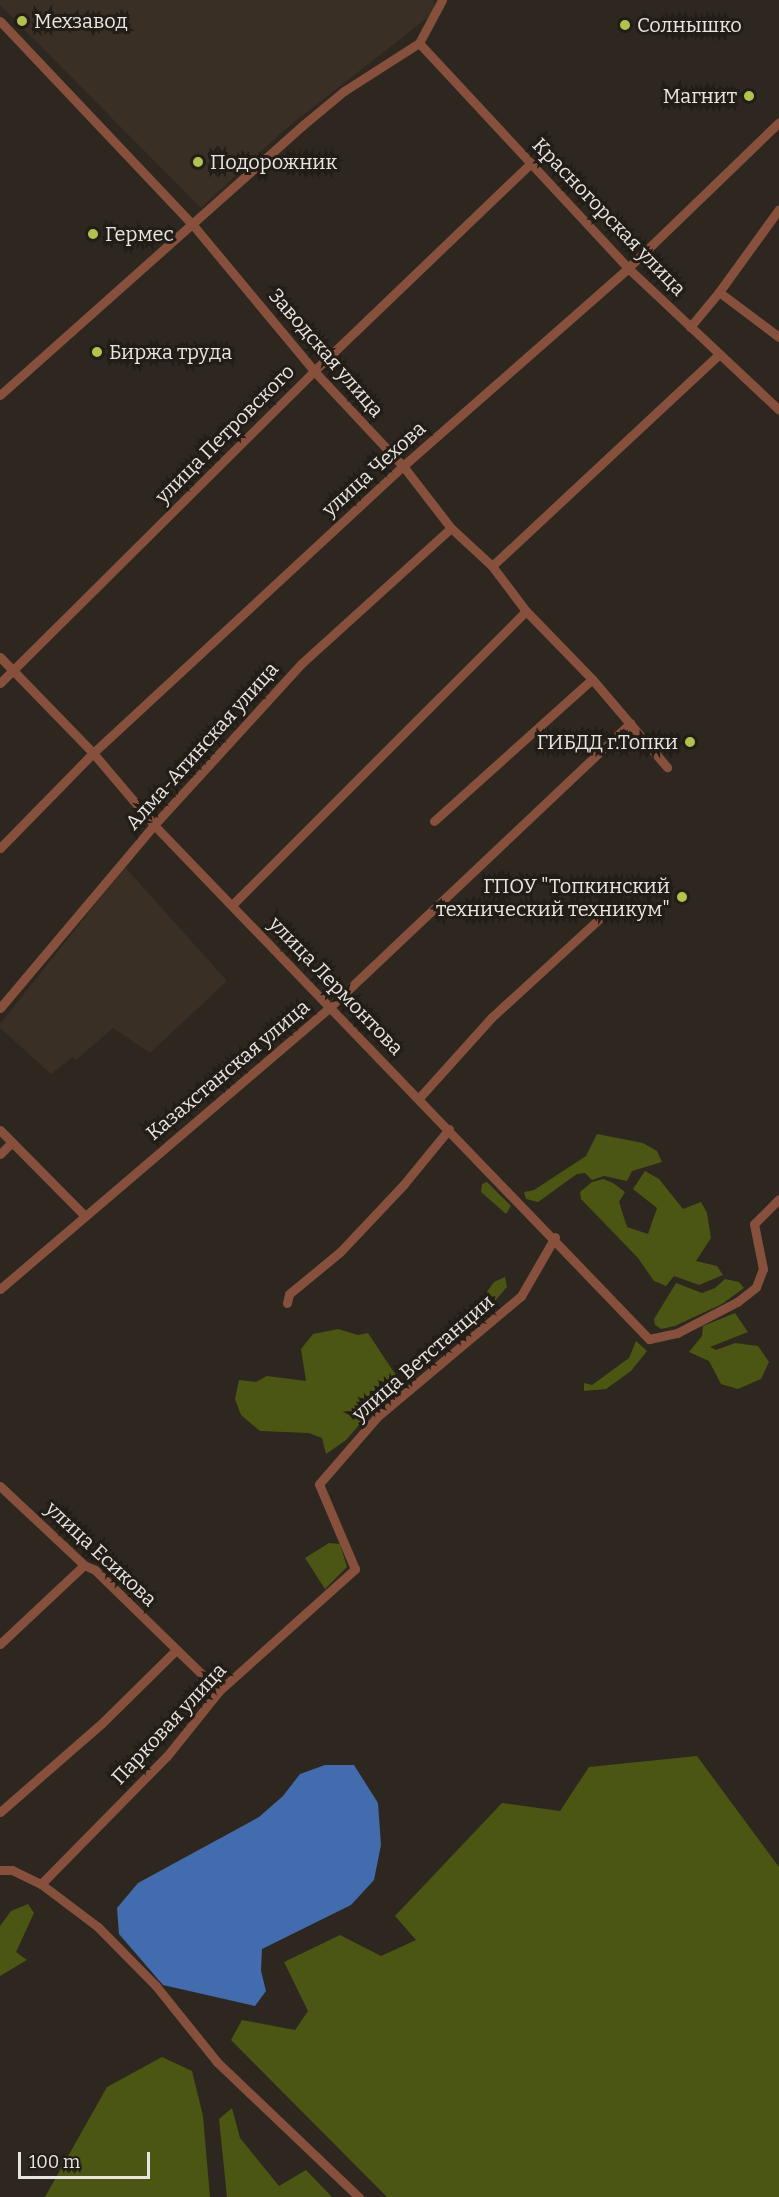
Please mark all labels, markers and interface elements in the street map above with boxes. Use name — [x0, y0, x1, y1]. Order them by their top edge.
place label: Мехзавод — [34, 9, 128, 33]
place label: Солнышко — [637, 13, 742, 37]
marker: Мехзавод — [15, 14, 29, 28]
marker: Солнышко — [618, 18, 632, 32]
place label: Магнит — [663, 84, 737, 108]
marker: Магнит — [742, 89, 756, 103]
street label: Красногорская улица — [527, 133, 691, 301]
place label: Подорожник — [210, 150, 337, 174]
marker: Подорожник — [191, 155, 205, 169]
place label: Гермес — [105, 222, 174, 246]
marker: Гермес — [86, 227, 100, 241]
street label: Заводская улица — [264, 284, 388, 422]
place label: Биржа труда — [109, 340, 232, 364]
marker: Биржа труда — [90, 345, 104, 359]
street label: улица Петровского — [150, 359, 300, 509]
street label: улица Чехова — [317, 416, 431, 522]
street label: Алма-Атинская улица — [120, 657, 284, 835]
place label: ГИБДД г.Топки — [537, 730, 678, 754]
marker: ГИБДД г.Топки — [683, 735, 697, 749]
place label: ГПОУ "Топкинский технический техникум" — [436, 874, 670, 921]
marker: ГПОУ "Топкинский технический техникум" — [675, 890, 689, 904]
street label: улица Лермонтова — [264, 912, 408, 1060]
street label: Казахстанская улица — [142, 995, 314, 1145]
street label: улица Ветстанции — [347, 1290, 499, 1426]
street label: улица Есикова — [40, 1496, 162, 1612]
street label: Парковая улица — [107, 1658, 231, 1790]
scale bar — [21, 2140, 153, 2178]
text: 100 m — [29, 2151, 80, 2173]

